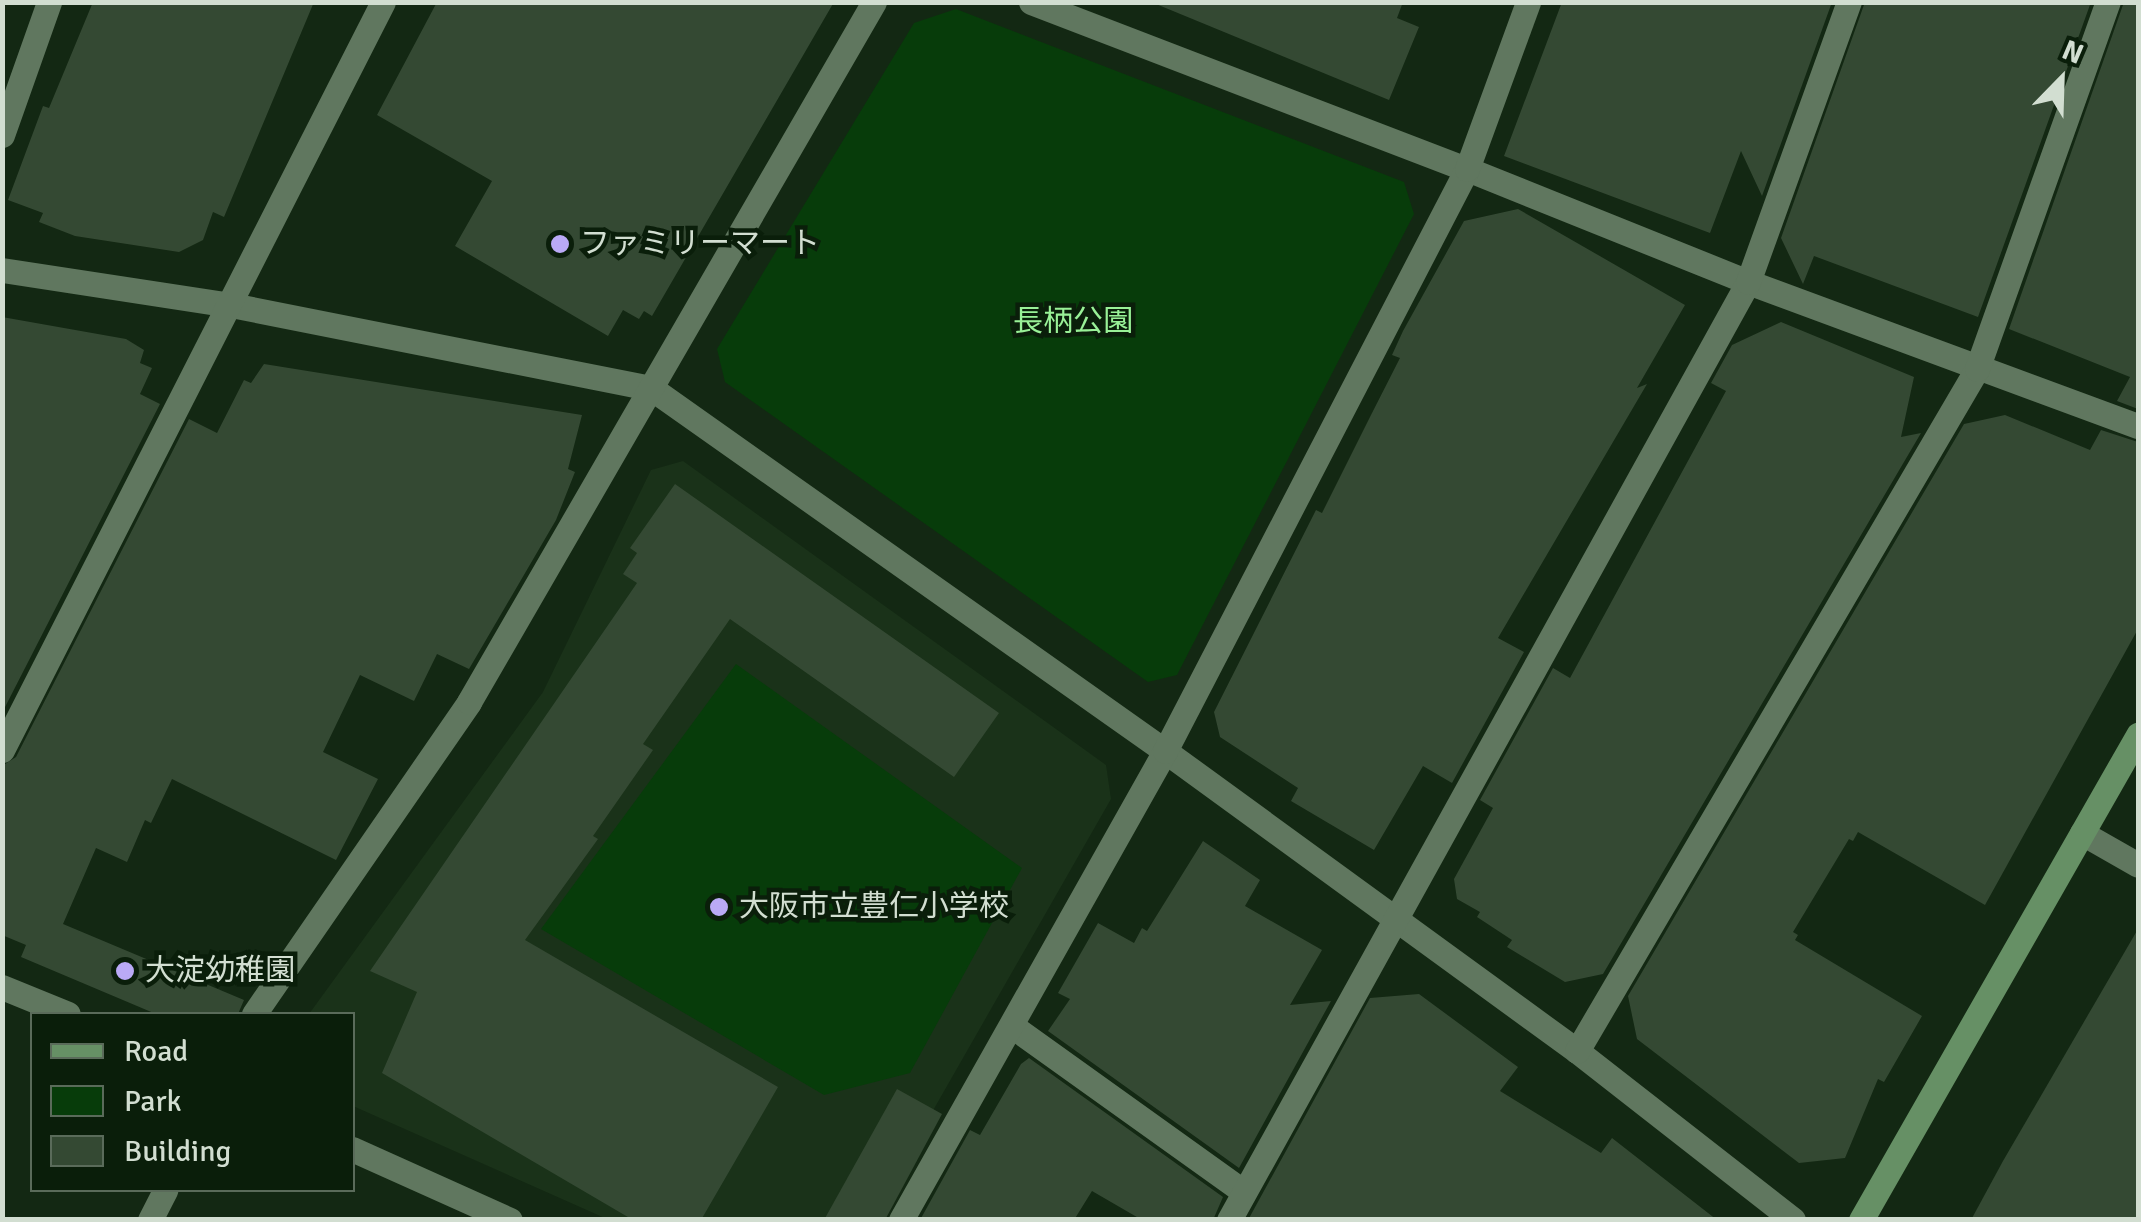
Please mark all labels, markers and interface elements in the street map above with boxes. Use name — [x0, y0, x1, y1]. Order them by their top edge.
north arrow — [2011, 30, 2111, 130]
text: N — [2057, 33, 2088, 72]
place label: ファミリーマート — [580, 226, 820, 262]
marker: ファミリーマート — [549, 233, 571, 255]
park label: 長柄公園 — [1013, 304, 1133, 340]
place label: 大阪市立豊仁小学校 — [739, 889, 1009, 925]
marker: 大阪市立豊仁小学校 — [708, 896, 730, 918]
place label: 大淀幼稚園 — [145, 953, 295, 989]
marker: 大淀幼稚園 — [114, 960, 136, 982]
legend — [30, 1012, 355, 1192]
text: Road — [124, 1033, 188, 1070]
text: Park — [124, 1083, 182, 1120]
text: Building — [124, 1133, 231, 1170]

